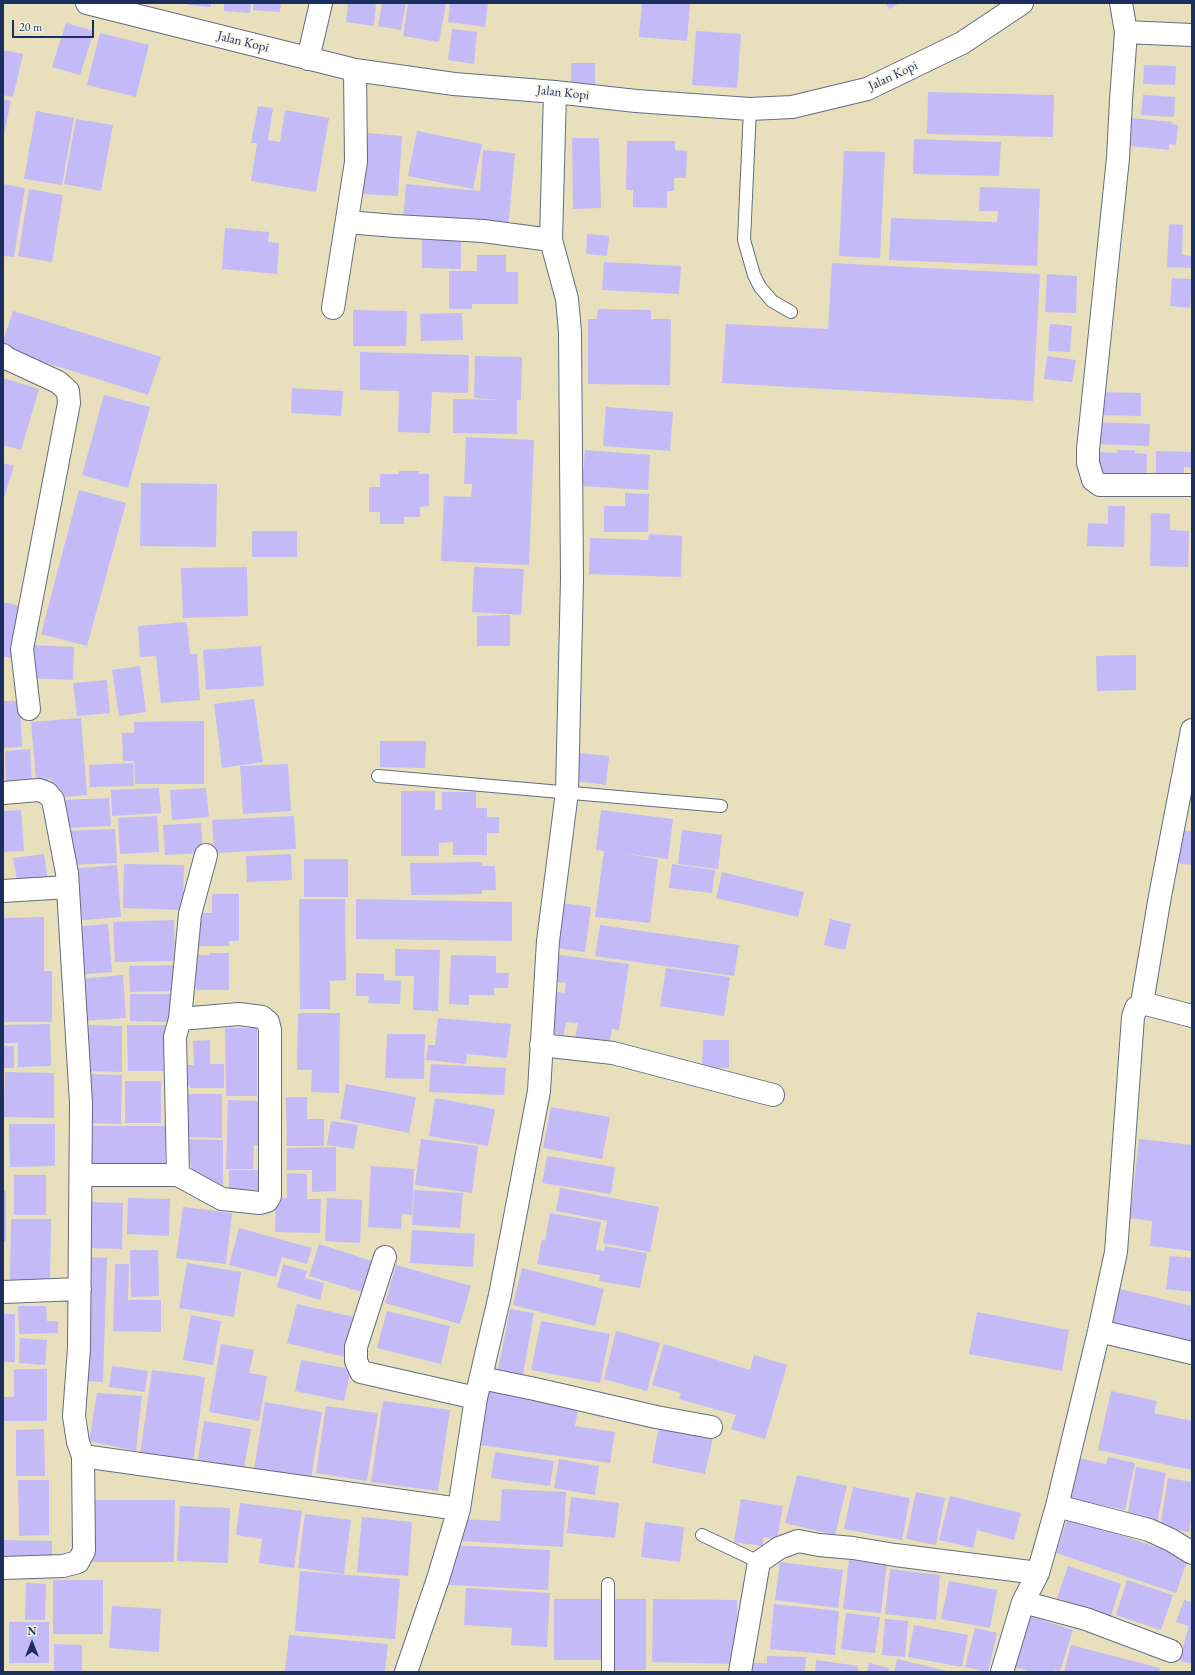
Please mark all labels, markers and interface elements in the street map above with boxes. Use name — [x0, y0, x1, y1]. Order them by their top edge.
scale bar — [14, 12, 96, 38]
text: 20 m — [19, 19, 42, 35]
street label: Jalan Kopi — [216, 28, 270, 56]
street label: Jalan Kopi — [866, 58, 920, 94]
street label: Jalan Kopi — [536, 82, 590, 104]
north arrow — [12, 1623, 52, 1663]
text: N — [28, 1624, 36, 1638]

